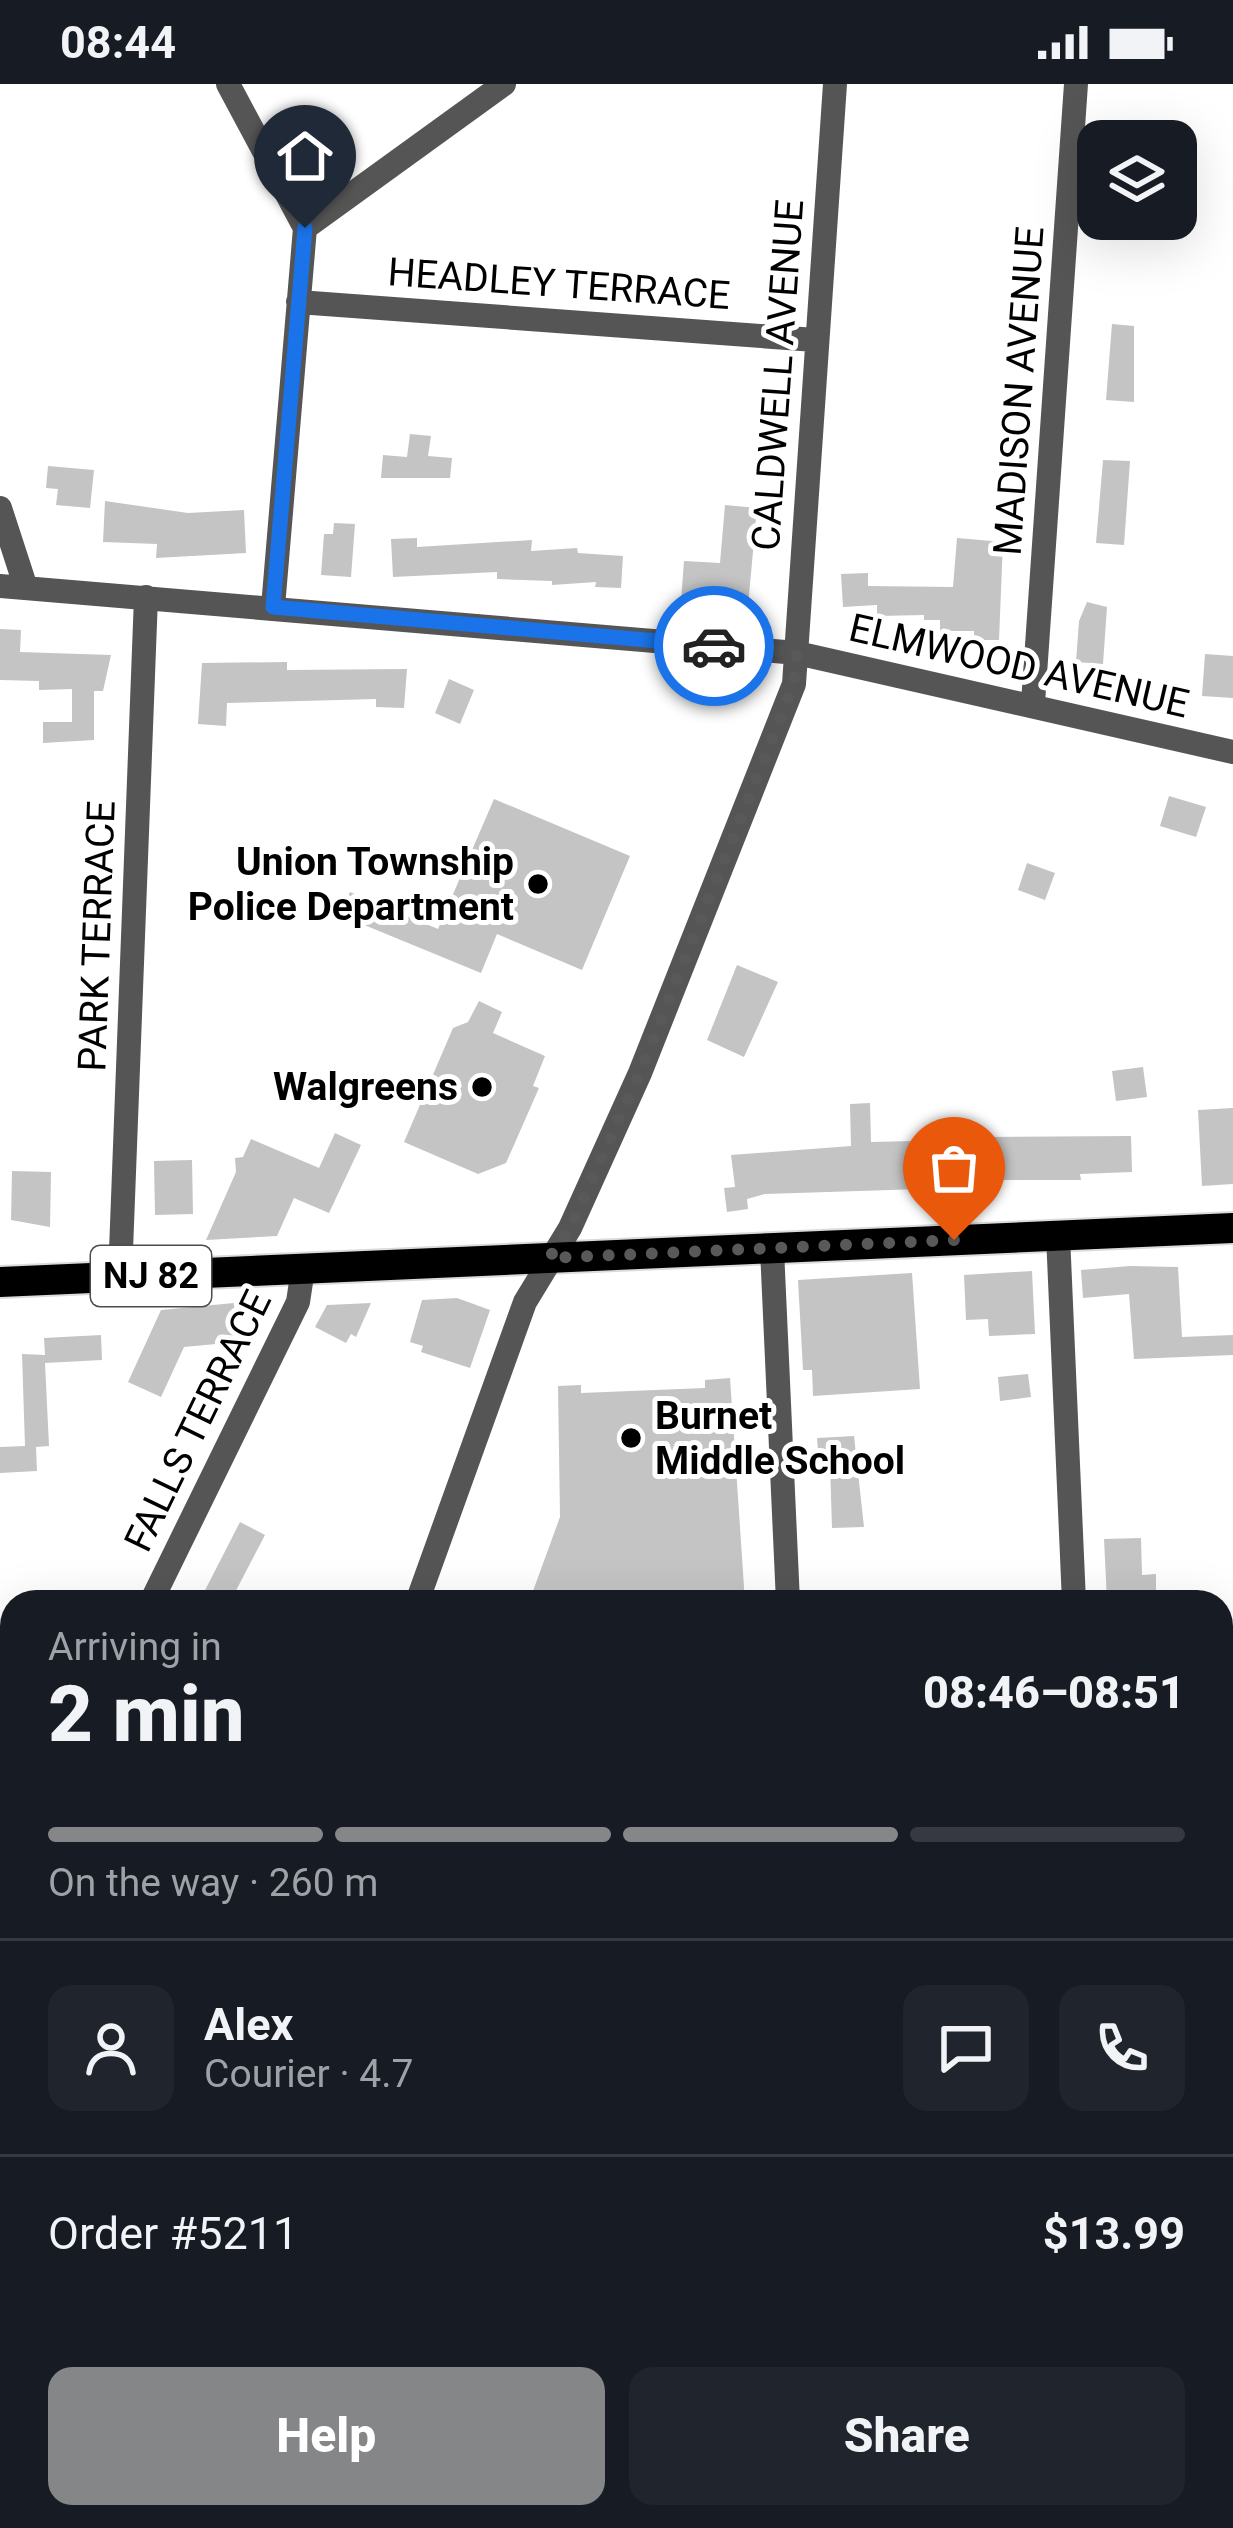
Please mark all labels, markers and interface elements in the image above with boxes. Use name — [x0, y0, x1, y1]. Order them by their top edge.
text: 08:44 — [60, 16, 176, 69]
pin — [254, 105, 356, 228]
map controls — [1077, 120, 1197, 240]
button: layers — [1077, 120, 1197, 240]
icon: home — [272, 123, 338, 189]
street label: CALDWELL AVENUE — [743, 198, 813, 552]
street label: MADISON AVENUE — [985, 225, 1053, 557]
street label: HEADLEY TERRACE — [386, 249, 732, 319]
courier — [654, 586, 774, 706]
street label: ELMWOOD AVENUE — [845, 605, 1193, 727]
icon: car — [681, 613, 747, 679]
street label: PARK TERRACE — [69, 800, 125, 1072]
place label: Union Township Police Department — [188, 839, 514, 930]
marker: Union Township Police Department — [525, 871, 551, 897]
place label: Walgreens — [273, 1064, 458, 1110]
marker: Walgreens — [469, 1074, 495, 1100]
pin — [903, 1117, 1005, 1240]
icon: bag — [921, 1135, 987, 1201]
road number: NJ 82 — [91, 1246, 211, 1306]
street label: FALLS TERRACE — [115, 1283, 281, 1559]
place label: Burnet Middle School — [655, 1393, 905, 1484]
marker: Burnet Middle School — [618, 1425, 644, 1451]
text: Arriving in — [48, 1624, 222, 1670]
text: 08:46–08:51 — [923, 1666, 1185, 1719]
text: 2 min — [48, 1669, 245, 1760]
text: On the way · 260 m — [48, 1860, 379, 1906]
button: person — [48, 1985, 174, 2111]
button: chat — [903, 1985, 1029, 2111]
button: phone — [1059, 1985, 1185, 2111]
text: Alex — [204, 1998, 293, 2051]
text: Courier · 4.7 — [204, 2051, 413, 2097]
text: Order #5211 — [48, 2207, 298, 2260]
text: $13.99 — [1043, 2207, 1185, 2260]
button: Help — [48, 2367, 605, 2505]
button: Share — [629, 2367, 1185, 2505]

